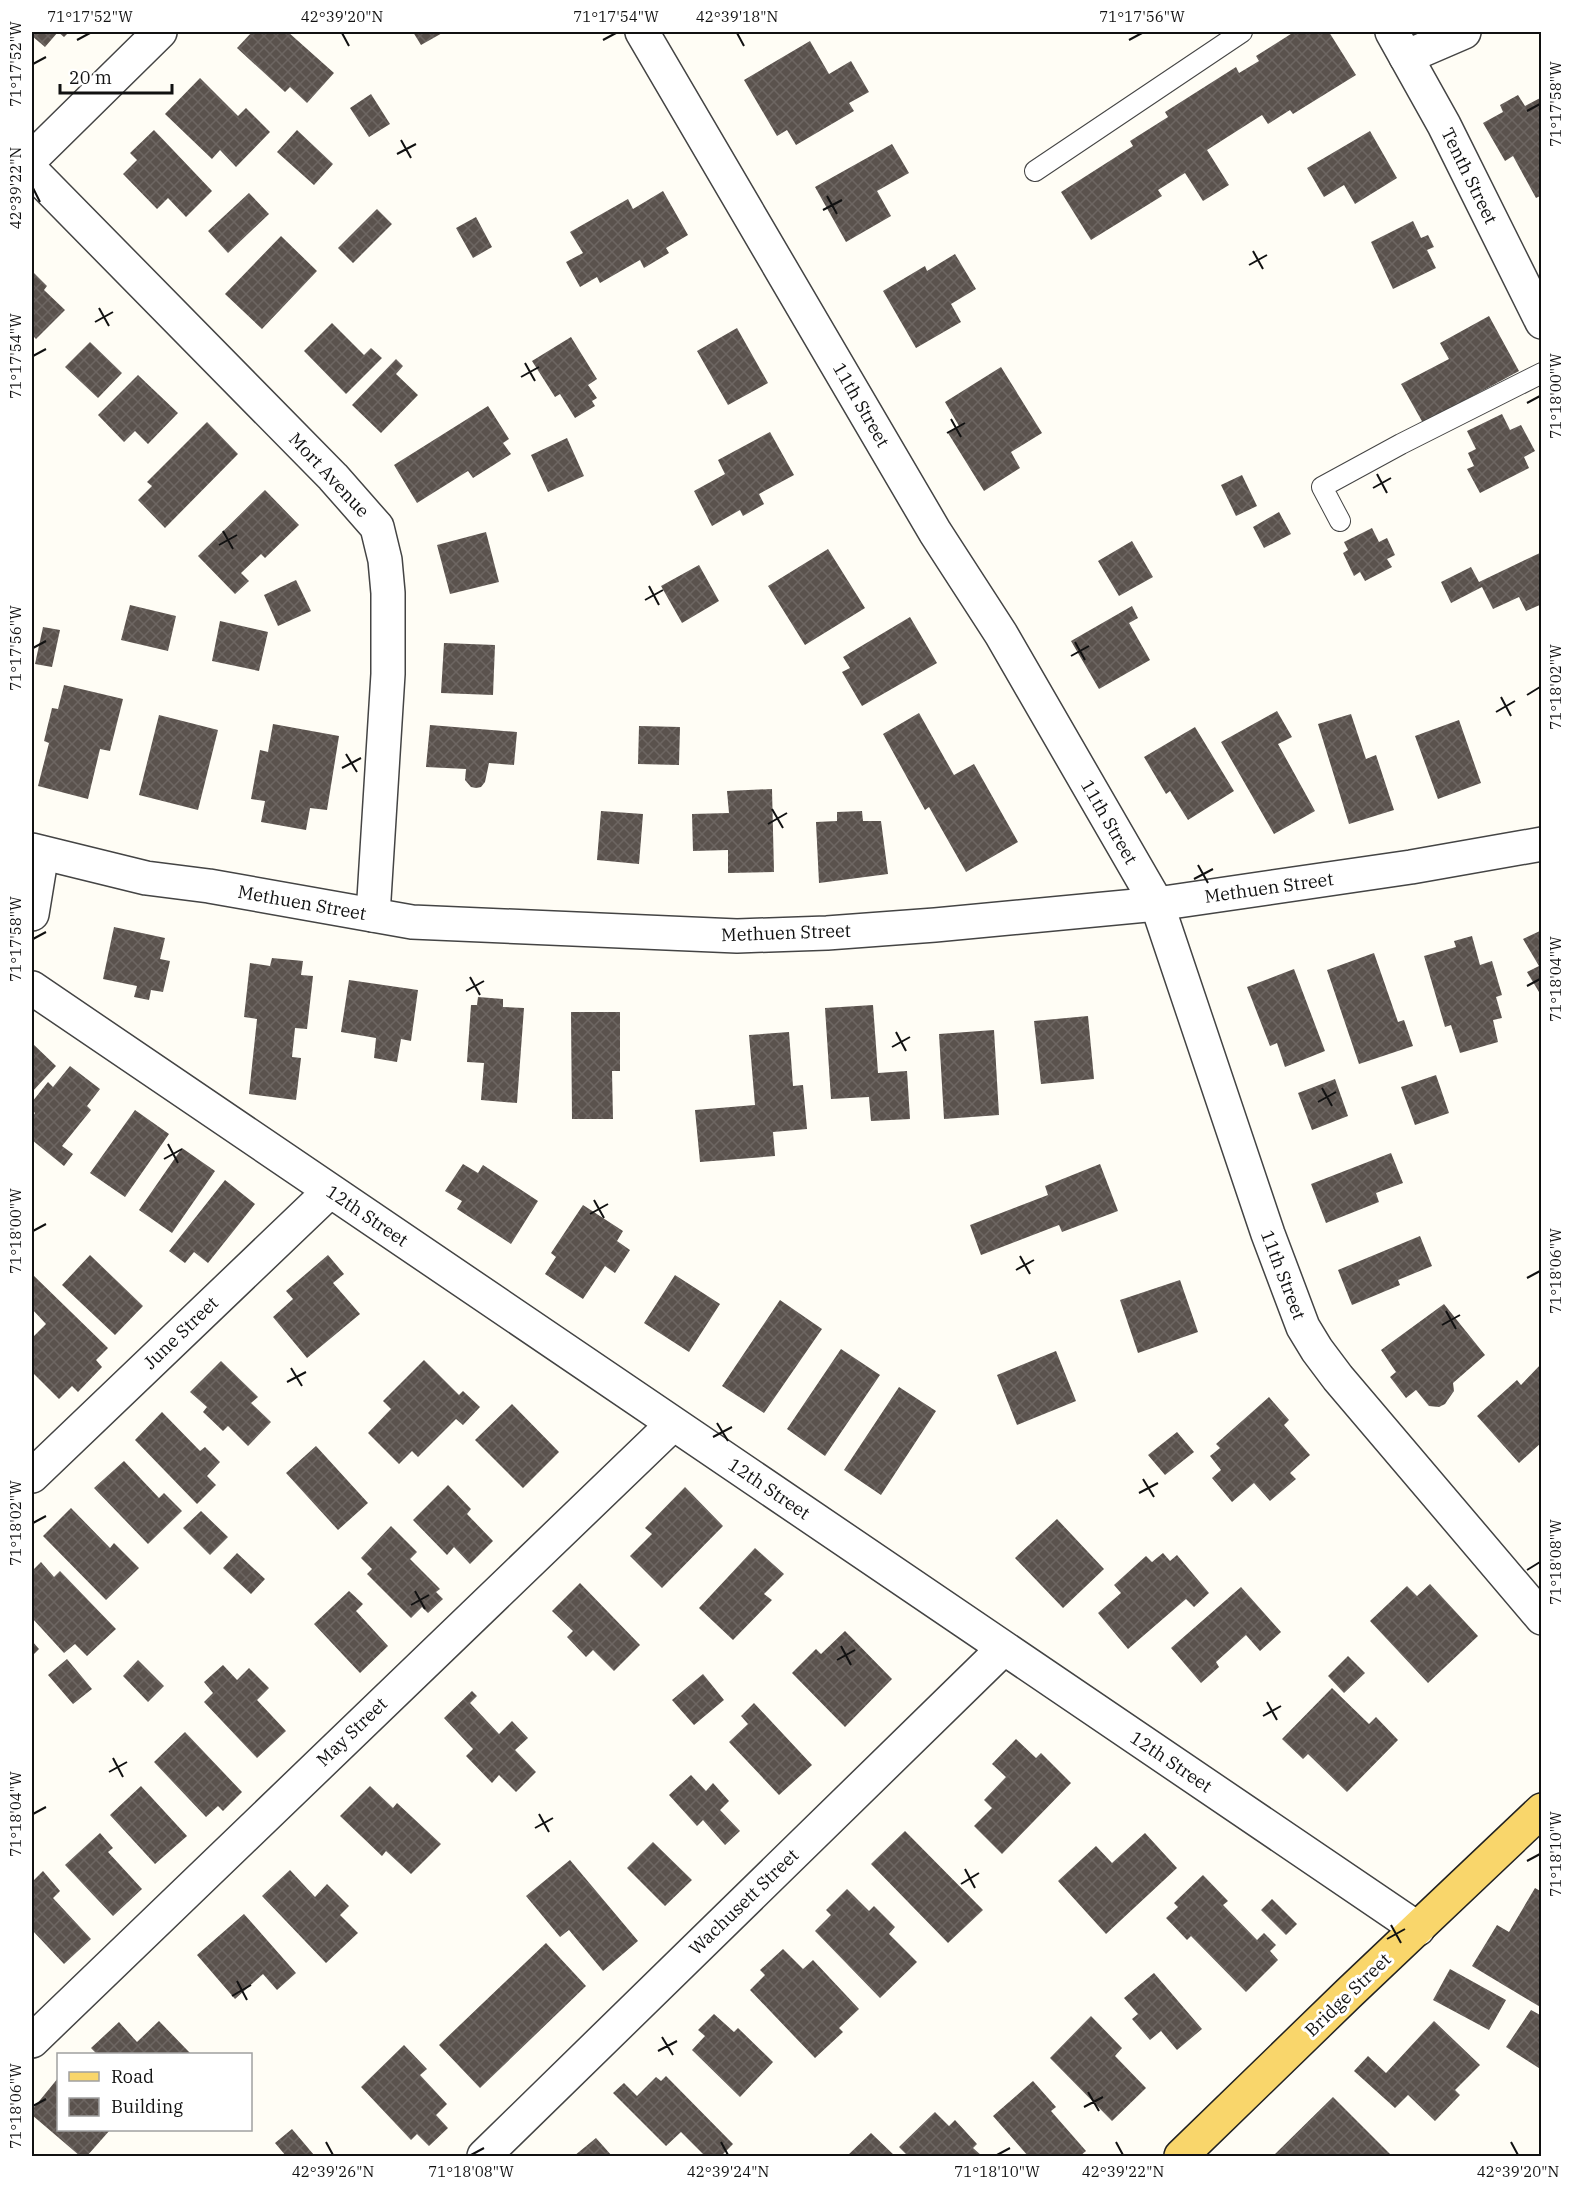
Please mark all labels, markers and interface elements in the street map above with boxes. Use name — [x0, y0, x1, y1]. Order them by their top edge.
text: 71°17'52"W — [47, 7, 133, 26]
text: 42°39'20"N — [301, 7, 383, 26]
text: 71°17'54"W — [573, 7, 659, 26]
text: 42°39'18"N — [696, 7, 778, 26]
text: 71°17'56"W — [1099, 7, 1185, 26]
text: 71°17'52"W — [6, 21, 25, 107]
scale bar — [60, 57, 172, 95]
text: 71°17'58"W — [1546, 61, 1565, 147]
text: 20 m — [69, 66, 112, 89]
street label: Tenth Street — [1436, 124, 1503, 228]
text: 42°39'22"N — [6, 147, 25, 229]
text: 71°17'54"W — [6, 313, 25, 399]
text: 71°18'00"W — [1546, 353, 1565, 439]
street label: 11th Street — [828, 358, 895, 451]
street label: Mort Avenue — [284, 427, 375, 522]
text: 71°17'56"W — [6, 605, 25, 691]
text: 71°18'02"W — [1546, 644, 1565, 730]
street label: 11th Street — [1076, 775, 1143, 868]
street label: Methuen Street — [1203, 867, 1335, 908]
street label: Methuen Street — [236, 880, 368, 925]
text: 71°17'58"W — [6, 896, 25, 982]
street label: Methuen Street — [721, 919, 851, 946]
text: 71°18'04"W — [1546, 936, 1565, 1022]
street label: 12th Street — [322, 1180, 413, 1251]
text: 71°18'00"W — [6, 1188, 25, 1274]
street label: 11th Street — [1256, 1227, 1311, 1323]
text: 71°18'06"W — [1546, 1228, 1565, 1314]
street label: June Street — [138, 1291, 223, 1374]
street label: 12th Street — [724, 1453, 815, 1524]
text: 71°18'02"W — [6, 1480, 25, 1566]
text: 71°18'08"W — [1546, 1519, 1565, 1605]
street label: May Street — [311, 1692, 392, 1771]
street label: 12th Street — [1126, 1726, 1217, 1797]
text: 71°18'04"W — [6, 1771, 25, 1857]
text: 71°18'10"W — [1546, 1811, 1565, 1897]
street label: Wachusett Street — [684, 1844, 803, 1960]
street label: Bridge Street — [1300, 1948, 1395, 2041]
legend — [57, 2053, 252, 2131]
text: 71°18'06"W — [6, 2063, 25, 2149]
text: Road — [111, 2065, 154, 2088]
text: Building — [111, 2095, 183, 2118]
text: 42°39'26"N — [292, 2162, 374, 2181]
text: 71°18'08"W — [428, 2162, 514, 2181]
text: 42°39'24"N — [687, 2162, 769, 2181]
text: 71°18'10"W — [954, 2162, 1040, 2181]
text: 42°39'22"N — [1082, 2162, 1164, 2181]
text: 42°39'20"N — [1477, 2162, 1559, 2181]

